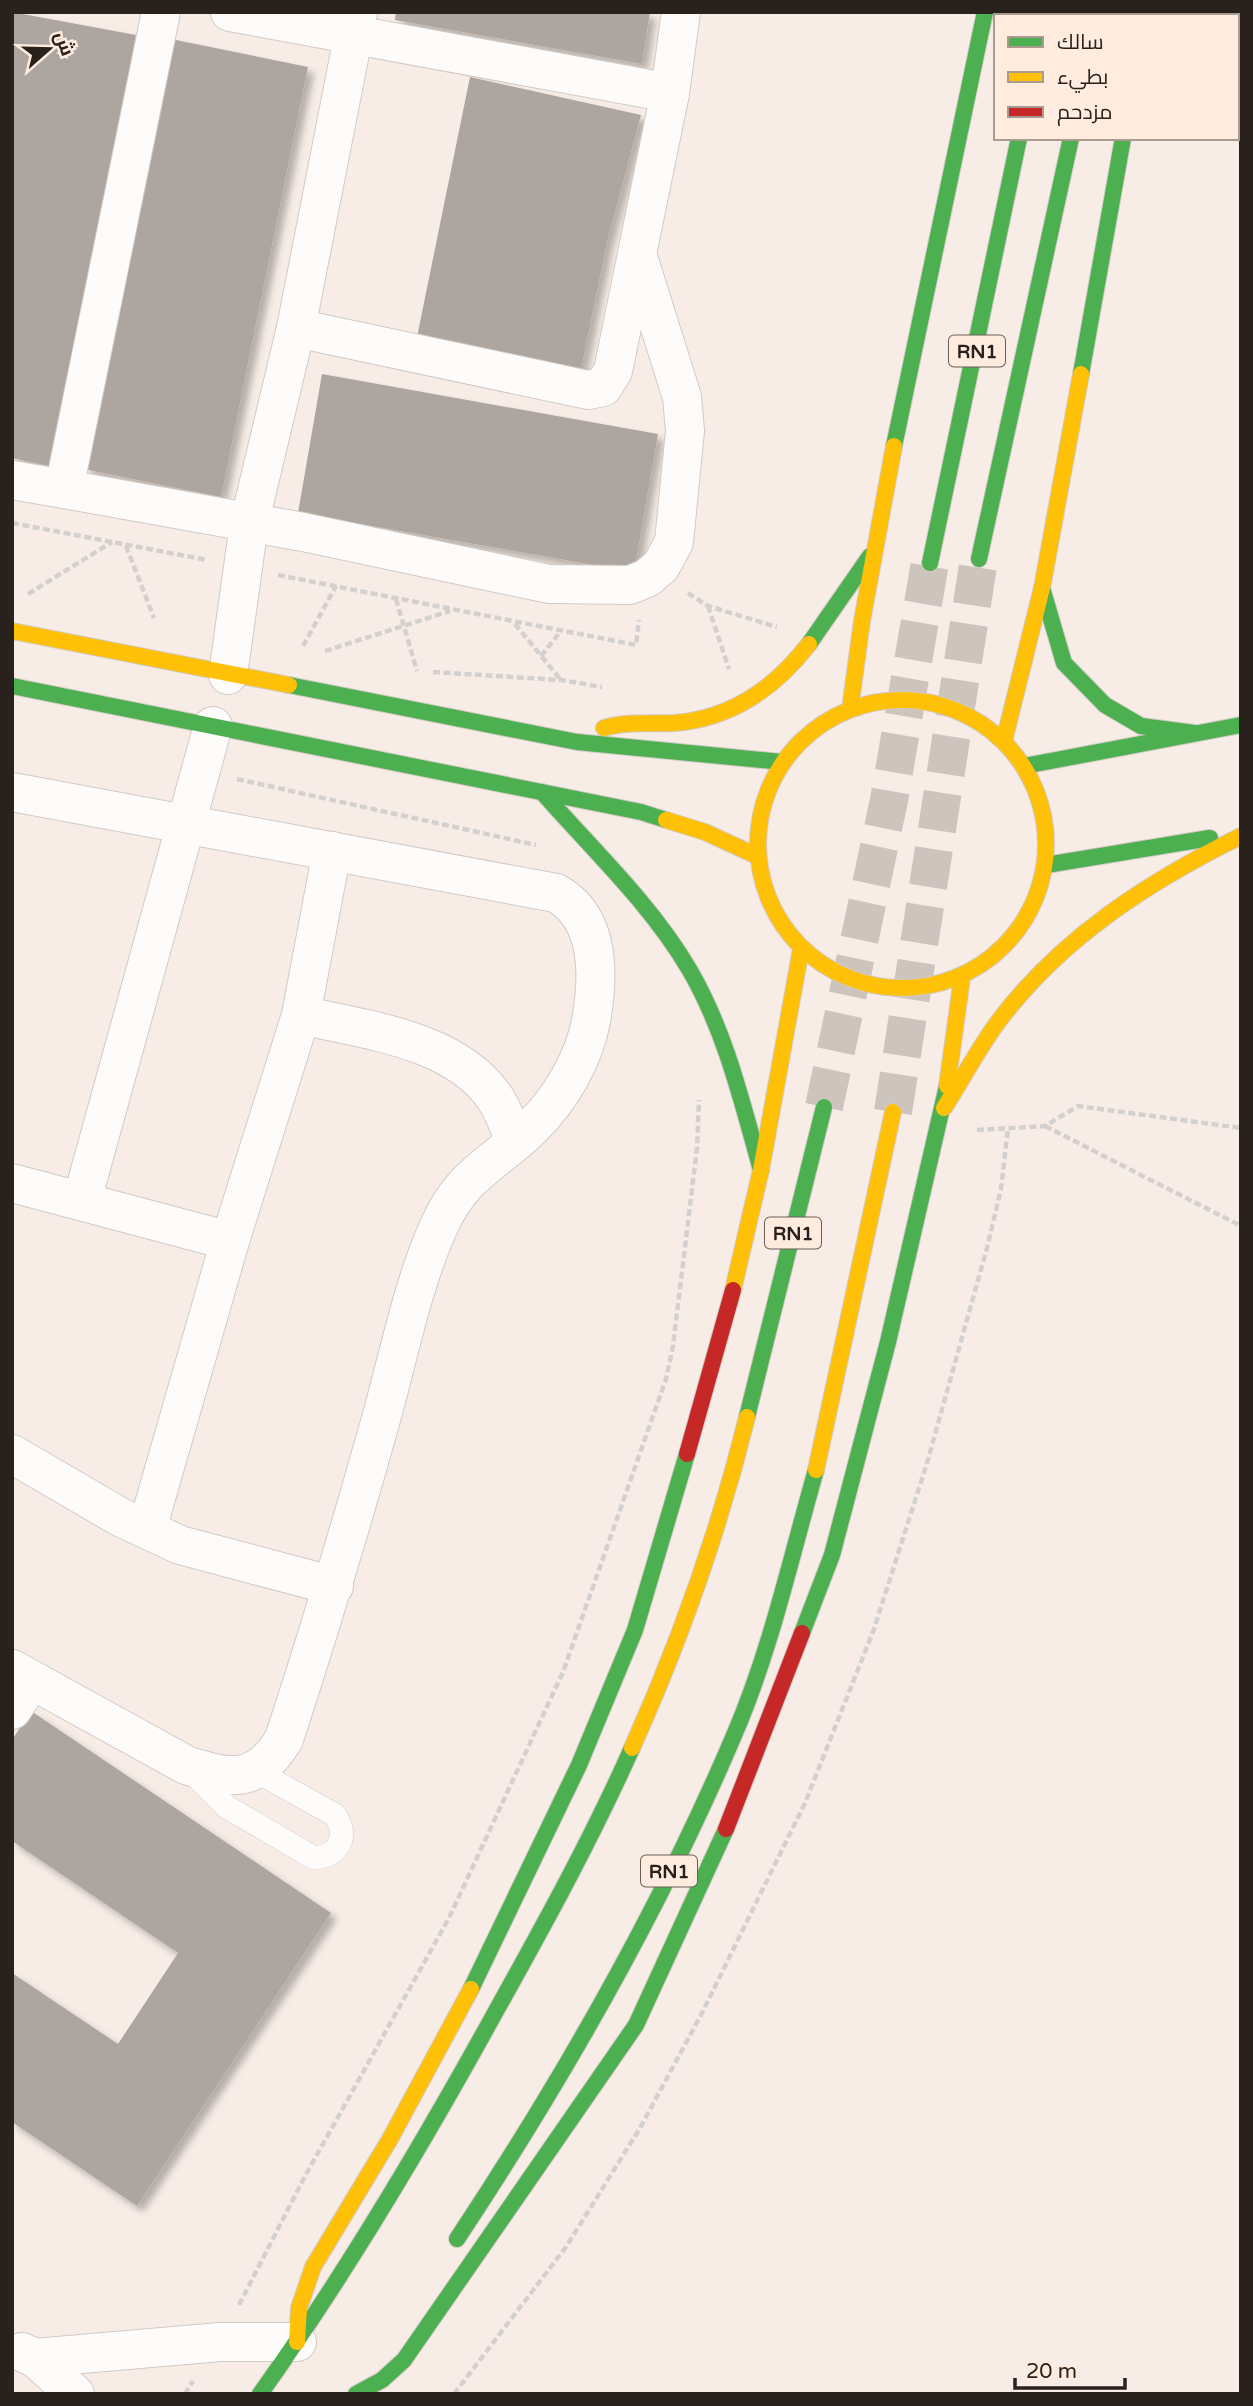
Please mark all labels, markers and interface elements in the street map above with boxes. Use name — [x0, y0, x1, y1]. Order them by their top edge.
north arrow — [14, 14, 84, 84]
legend — [994, 14, 1239, 140]
text: ش — [50, 28, 79, 59]
text: سالك — [1057, 30, 1104, 55]
text: بطيء — [1057, 65, 1108, 93]
text: مزدحم — [1057, 100, 1112, 126]
road number: RN1 — [949, 336, 1005, 366]
road number: RN1 — [765, 1218, 821, 1248]
road number: RN1 — [641, 1856, 697, 1886]
scale bar — [1015, 2346, 1125, 2390]
text: 20 m — [1026, 2359, 1077, 2384]

